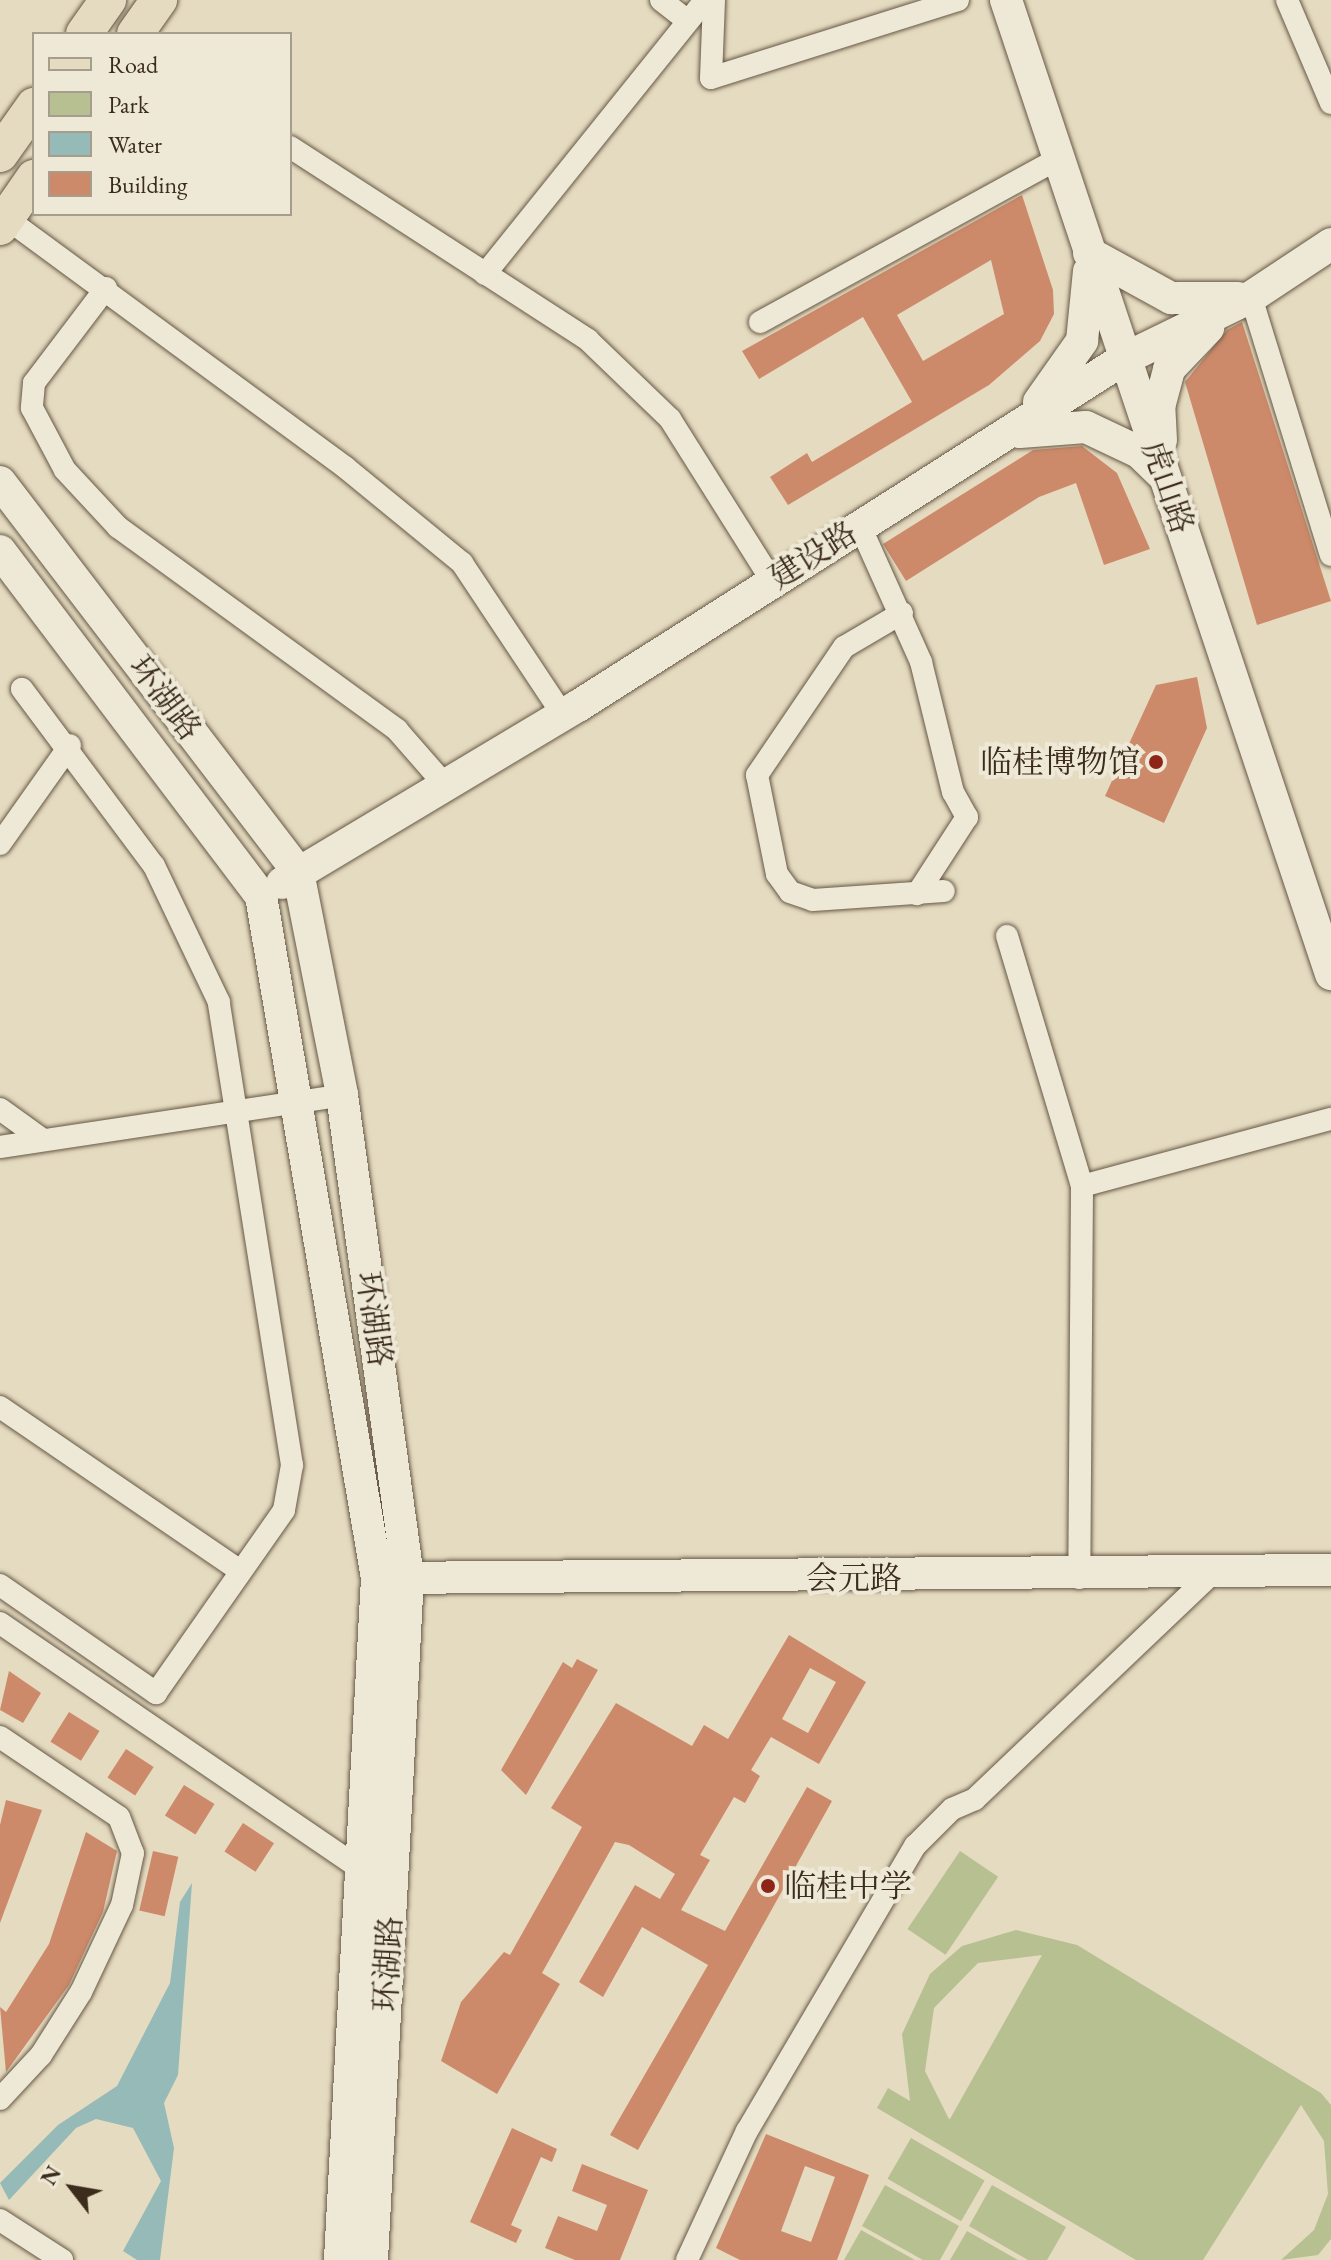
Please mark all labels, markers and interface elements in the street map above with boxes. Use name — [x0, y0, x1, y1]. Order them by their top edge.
legend — [32, 32, 292, 216]
text: Road — [108, 49, 158, 80]
text: Park — [108, 89, 149, 120]
text: Water — [108, 129, 162, 160]
text: Building — [108, 169, 188, 200]
street label: 虎山路 — [1134, 435, 1202, 539]
street label: 建设路 — [762, 513, 864, 597]
street label: 环湖路 — [121, 648, 209, 748]
place label: 临桂博物馆 — [980, 743, 1140, 781]
marker: 临桂博物馆 — [1147, 753, 1165, 771]
street label: 环湖路 — [348, 1269, 400, 1369]
street label: 会元路 — [806, 1559, 902, 1597]
place label: 临桂中学 — [784, 1867, 912, 1905]
marker: 临桂中学 — [759, 1877, 777, 1895]
street label: 环湖路 — [366, 1915, 410, 2013]
north arrow — [32, 2148, 112, 2228]
text: N — [34, 2160, 68, 2190]

